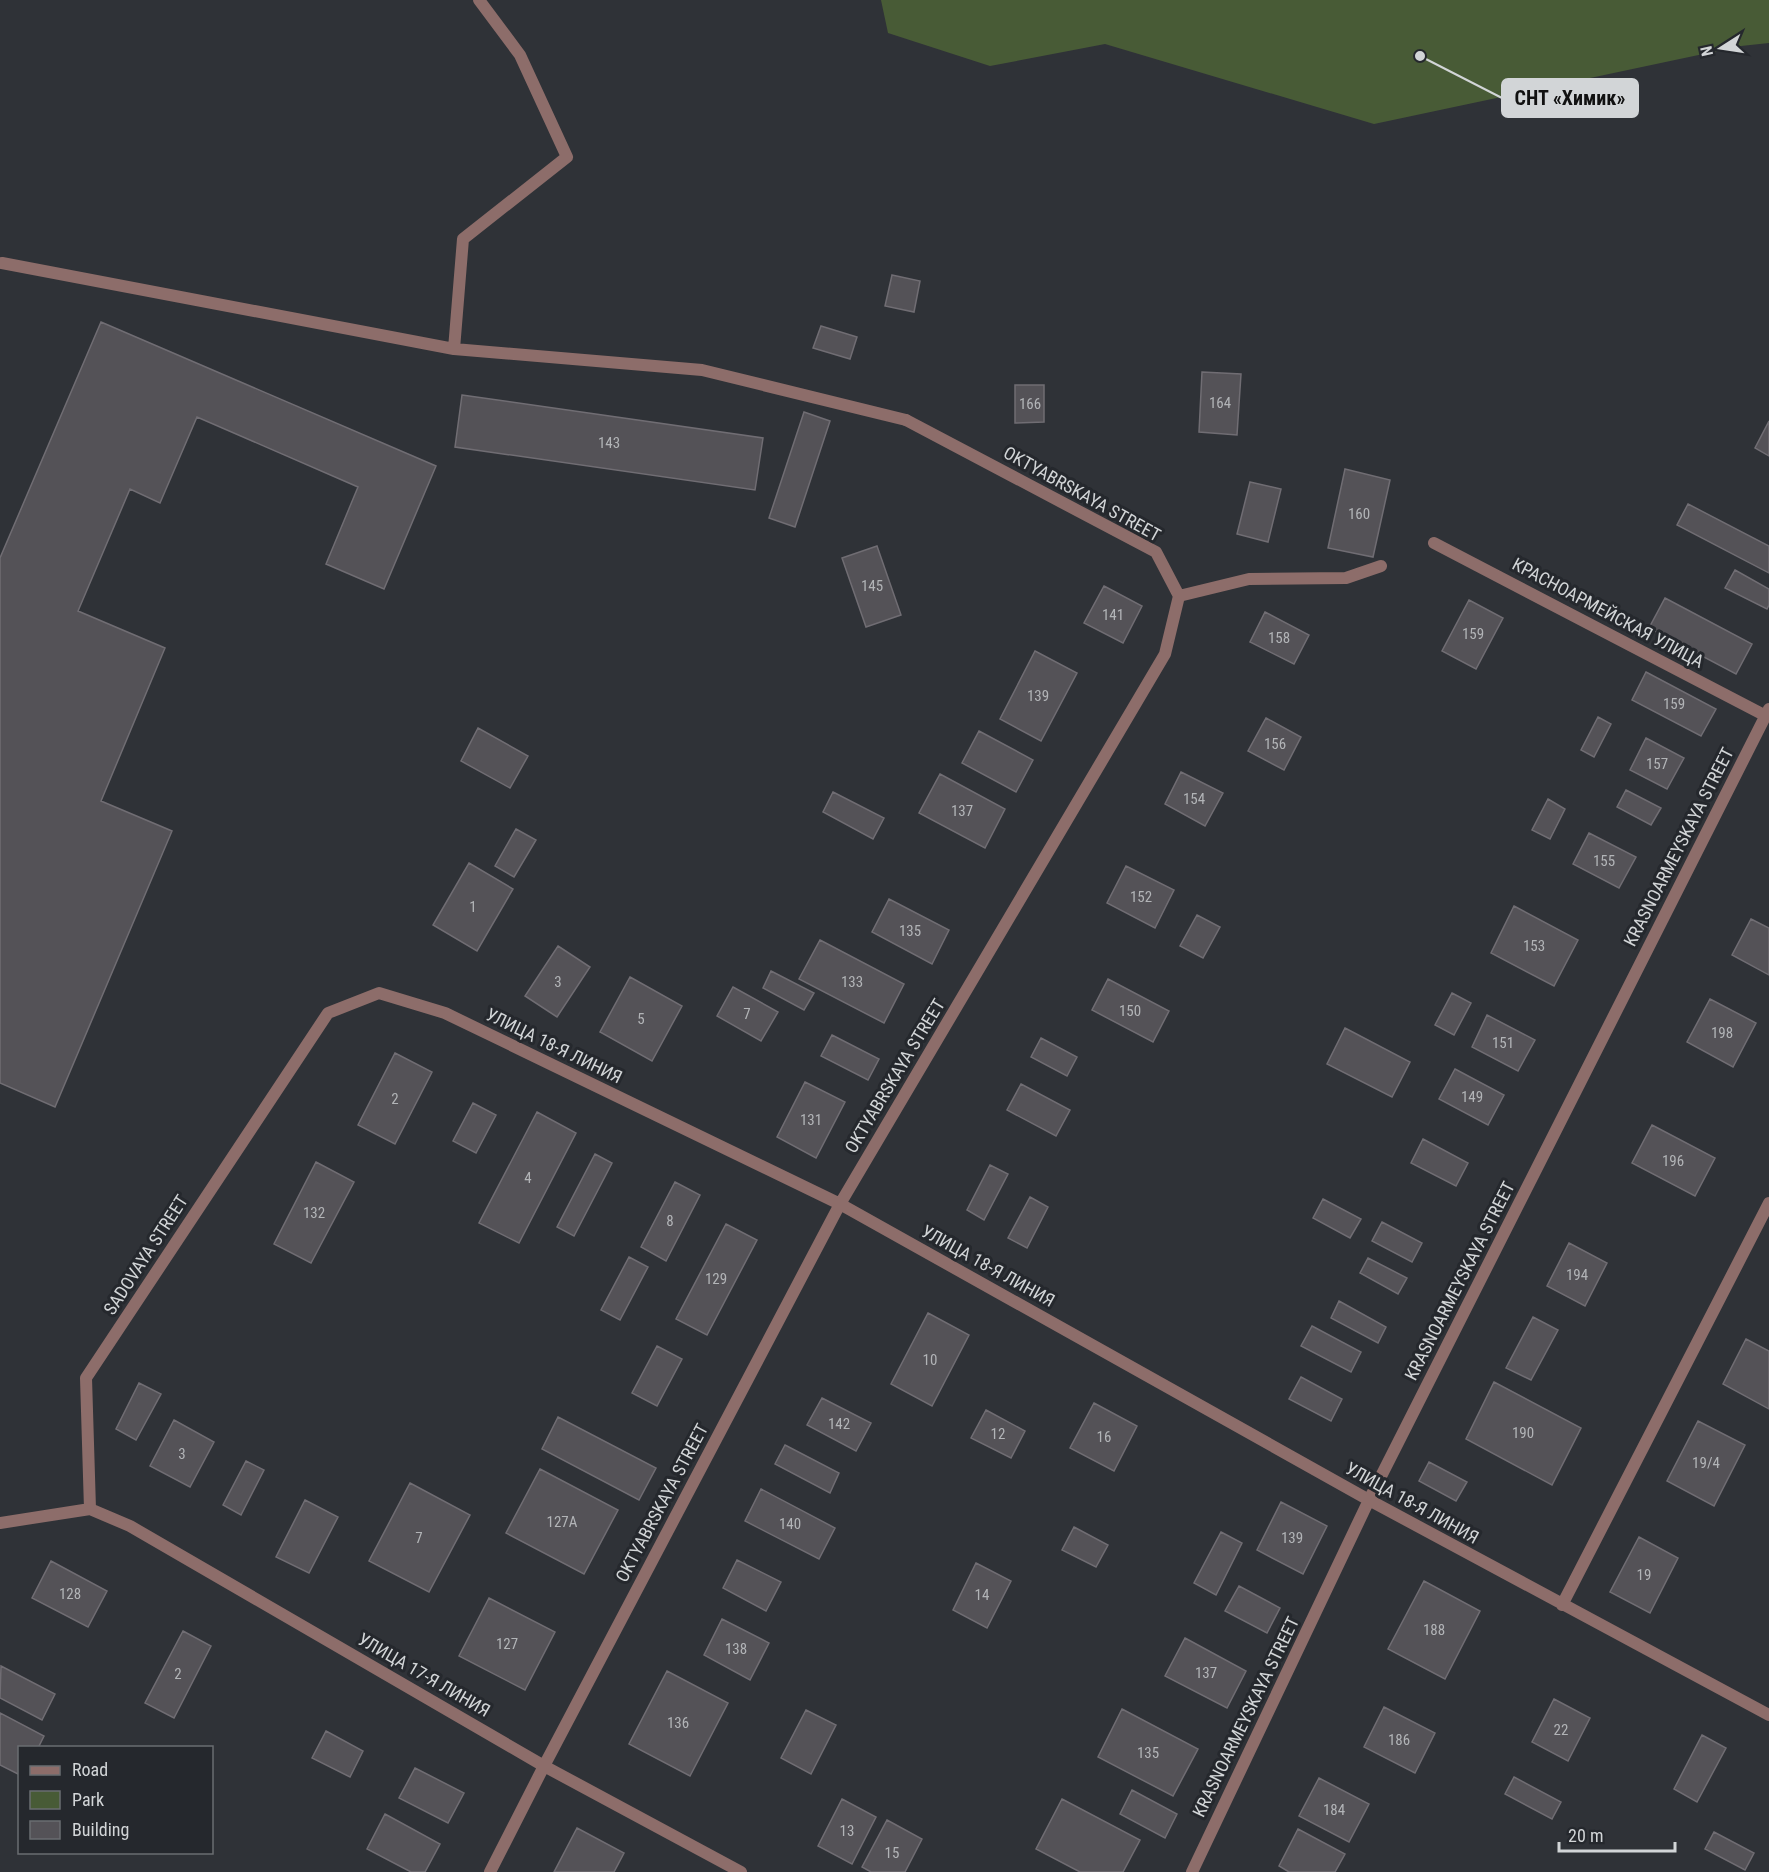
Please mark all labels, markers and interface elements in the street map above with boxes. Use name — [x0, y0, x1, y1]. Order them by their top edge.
north arrow — [1691, 18, 1751, 78]
text: N — [1697, 44, 1717, 58]
callout: СНТ «Химик» — [1502, 79, 1638, 117]
text: СНТ «Химик» — [1515, 86, 1625, 110]
house number: 164 — [1209, 394, 1231, 412]
house number: 166 — [1019, 395, 1041, 413]
house number: 143 — [598, 434, 620, 452]
street label: OKTYABRSKAYA STREET — [1000, 442, 1164, 545]
house number: 160 — [1348, 505, 1370, 523]
street label: КРАСНОАРМЕЙСКАЯ УЛИЦА — [1509, 553, 1708, 672]
house number: 145 — [861, 577, 883, 595]
house number: 141 — [1102, 606, 1124, 624]
house number: 159 — [1462, 625, 1484, 643]
house number: 158 — [1268, 629, 1290, 647]
house number: 139 — [1027, 687, 1049, 705]
house number: 159 — [1663, 695, 1685, 713]
house number: 156 — [1264, 735, 1286, 753]
street label: KRASNOARMEYSKAYA STREET — [1619, 744, 1738, 950]
house number: 157 — [1646, 755, 1668, 773]
house number: 154 — [1183, 790, 1205, 808]
house number: 137 — [951, 802, 973, 820]
house number: 155 — [1593, 852, 1615, 870]
house number: 152 — [1130, 888, 1152, 906]
house number: 1 — [469, 898, 477, 916]
house number: 135 — [899, 922, 921, 940]
house number: 153 — [1523, 937, 1545, 955]
house number: 3 — [554, 973, 562, 991]
house number: 133 — [841, 973, 863, 991]
street label: OKTYABRSKAYA STREET — [840, 995, 949, 1157]
house number: 150 — [1119, 1002, 1141, 1020]
street label: УЛИЦА 18-Я ЛИНИЯ — [483, 1003, 626, 1088]
house number: 7 — [743, 1005, 751, 1023]
house number: 5 — [637, 1010, 645, 1028]
house number: 198 — [1711, 1024, 1733, 1042]
house number: 151 — [1492, 1034, 1514, 1052]
house number: 149 — [1461, 1088, 1483, 1106]
house number: 2 — [391, 1090, 399, 1108]
house number: 131 — [800, 1111, 822, 1129]
house number: 196 — [1662, 1152, 1684, 1170]
house number: 4 — [524, 1169, 532, 1187]
street label: KRASNOARMEYSKAYA STREET — [1400, 1178, 1519, 1384]
street label: SADOVAYA STREET — [99, 1191, 192, 1318]
house number: 132 — [303, 1204, 325, 1222]
house number: 8 — [666, 1212, 674, 1230]
street label: УЛИЦА 18-Я ЛИНИЯ — [918, 1220, 1058, 1311]
house number: 194 — [1566, 1266, 1588, 1284]
house number: 129 — [705, 1270, 727, 1288]
house number: 10 — [923, 1351, 937, 1369]
house number: 142 — [828, 1415, 850, 1433]
street label: OKTYABRSKAYA STREET — [611, 1420, 712, 1585]
house number: 190 — [1512, 1424, 1534, 1442]
house number: 12 — [991, 1425, 1005, 1443]
house number: 16 — [1097, 1428, 1111, 1446]
house number: 3 — [178, 1445, 186, 1463]
house number: 19/4 — [1692, 1454, 1720, 1472]
street label: УЛИЦА 18-Я ЛИНИЯ — [1342, 1457, 1482, 1548]
house number: 127А — [547, 1513, 578, 1531]
house number: 140 — [779, 1515, 801, 1533]
house number: 7 — [415, 1529, 423, 1547]
house number: 139 — [1281, 1529, 1303, 1547]
house number: 19 — [1637, 1566, 1651, 1584]
house number: 128 — [59, 1585, 81, 1603]
house number: 14 — [975, 1586, 989, 1604]
street label: KRASNOARMEYSKAYA STREET — [1188, 1613, 1303, 1820]
house number: 188 — [1423, 1621, 1445, 1639]
street label: УЛИЦА 17-Я ЛИНИЯ — [354, 1628, 494, 1721]
house number: 127 — [496, 1635, 518, 1653]
house number: 138 — [725, 1640, 747, 1658]
house number: 137 — [1195, 1664, 1217, 1682]
house number: 2 — [174, 1665, 182, 1683]
house number: 136 — [667, 1714, 689, 1732]
house number: 22 — [1554, 1721, 1568, 1739]
house number: 186 — [1388, 1731, 1410, 1749]
house number: 135 — [1137, 1744, 1159, 1762]
legend — [18, 1746, 213, 1854]
text: Road — [72, 1759, 108, 1780]
text: Park — [72, 1789, 104, 1810]
house number: 184 — [1323, 1801, 1345, 1819]
scale bar — [1559, 1815, 1674, 1853]
text: Building — [72, 1819, 129, 1840]
house number: 13 — [840, 1822, 854, 1840]
text: 20 m — [1568, 1825, 1603, 1846]
house number: 15 — [885, 1844, 899, 1862]

